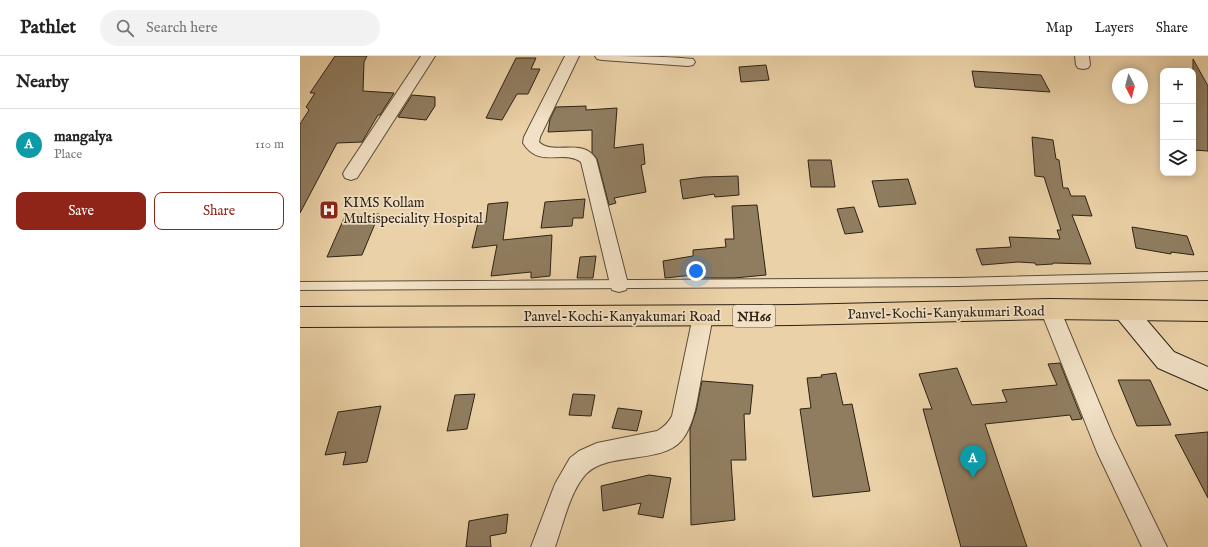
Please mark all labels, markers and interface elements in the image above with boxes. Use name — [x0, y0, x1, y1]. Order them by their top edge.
search box — [100, 10, 380, 46]
text: Pathlet — [20, 16, 76, 40]
icon: search — [114, 17, 136, 39]
text: Search here — [146, 18, 218, 37]
text: Map — [1046, 19, 1073, 37]
text: Layers — [1095, 19, 1134, 37]
text: Share — [1156, 19, 1188, 37]
north arrow — [1112, 68, 1148, 104]
map controls — [1160, 68, 1196, 176]
button: + — [1160, 68, 1196, 104]
text: Nearby — [16, 72, 69, 93]
button: − — [1160, 104, 1196, 140]
text: mangalya — [54, 127, 112, 146]
text: A — [25, 136, 33, 153]
text: 110 m — [255, 136, 284, 153]
button: layers — [1160, 140, 1196, 176]
text: Place — [54, 146, 82, 163]
button: Save — [16, 192, 146, 230]
button: Share — [154, 192, 284, 230]
place label: KIMS Kollam Multispeciality Hospital — [343, 194, 483, 228]
hospital icon: KIMS Kollam Multispeciality Hospital — [318, 199, 340, 221]
your location — [686, 261, 706, 281]
street label: Panvel-Kochi-Kanyakumari Road — [847, 302, 1045, 324]
road number: NH66 — [733, 305, 775, 327]
street label: Panvel-Kochi-Kanyakumari Road — [523, 308, 721, 326]
pin: A — [960, 445, 986, 478]

